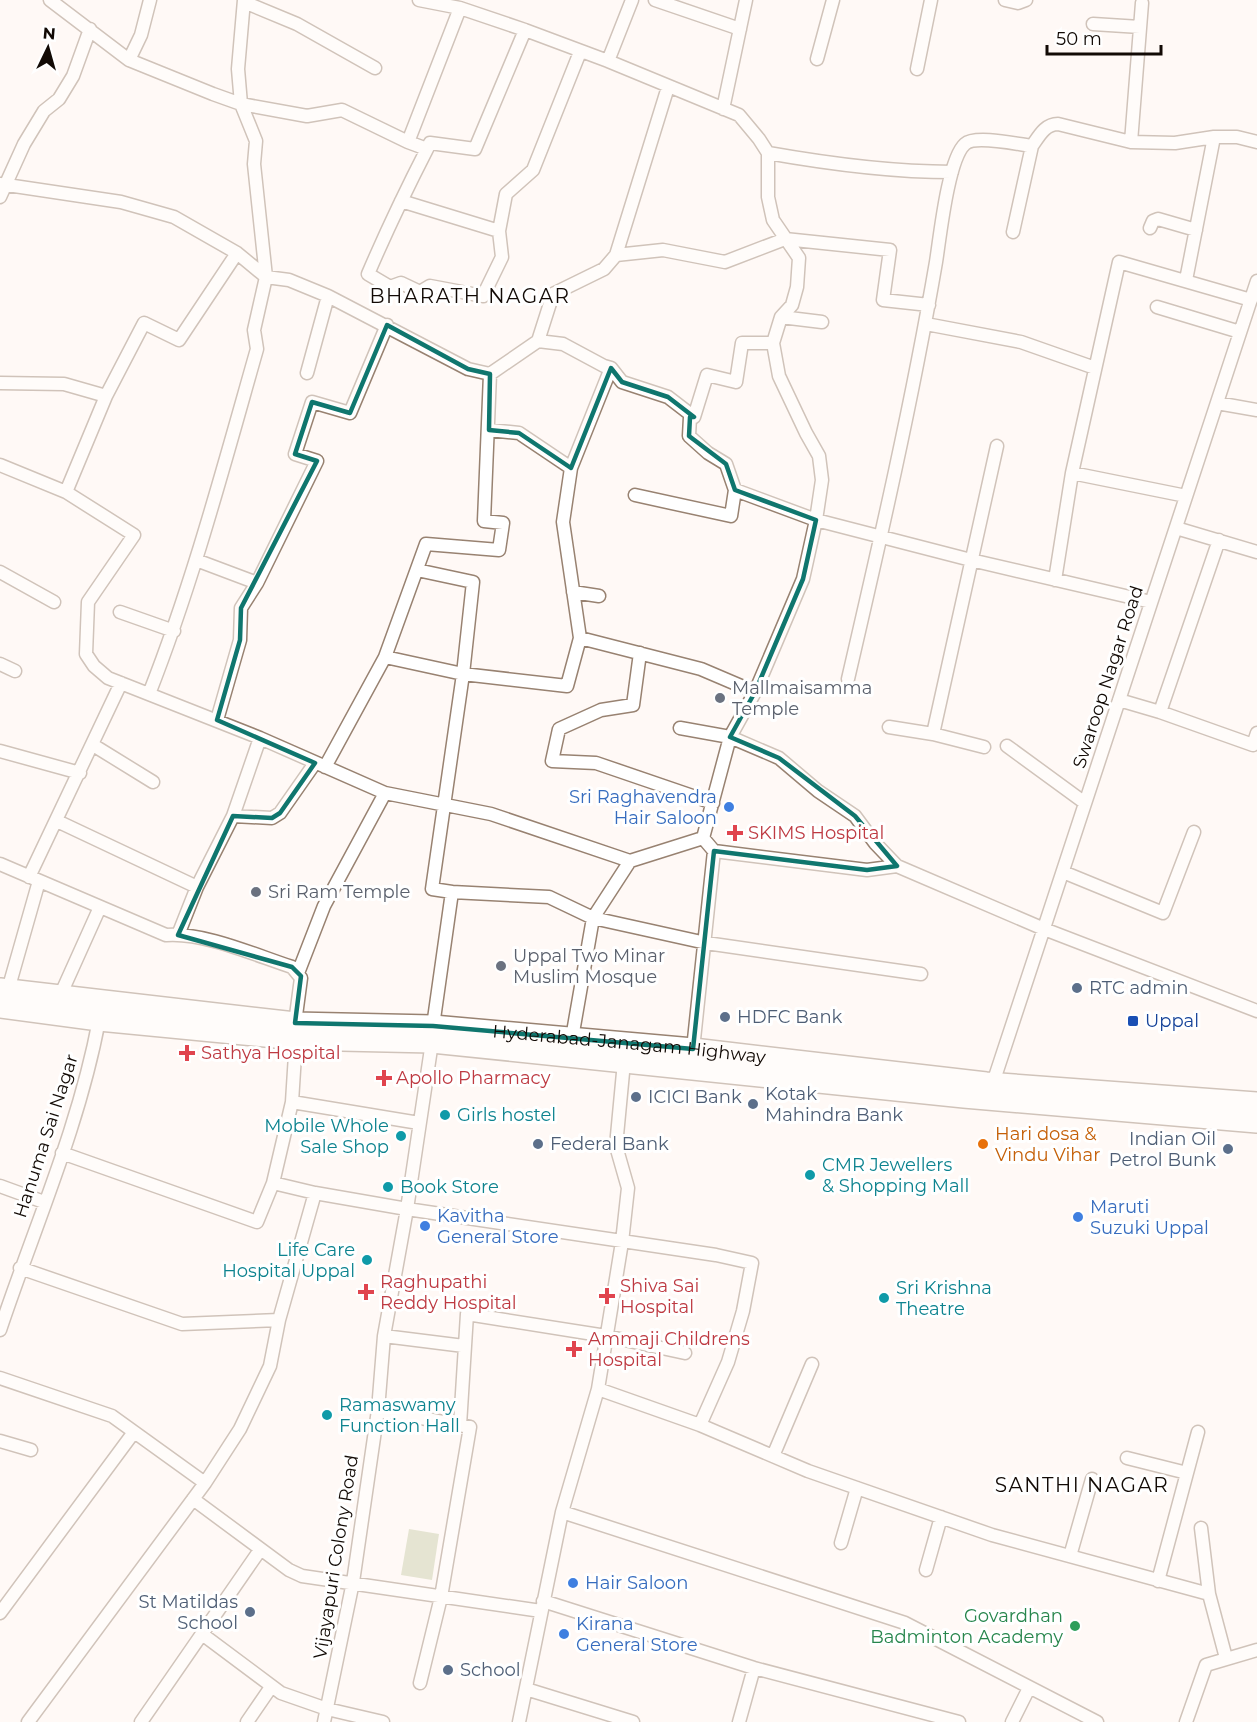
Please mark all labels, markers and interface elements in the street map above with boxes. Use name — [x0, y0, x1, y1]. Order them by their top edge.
north arrow — [18, 18, 78, 78]
scale bar — [1047, 18, 1161, 56]
text: N — [42, 24, 57, 44]
text: 50 m — [1056, 28, 1102, 50]
district label: BHARATH NAGAR — [370, 284, 570, 308]
street label: Swaroop Nagar Road — [1068, 583, 1148, 771]
place label: Mallmaisamma Temple — [732, 677, 872, 720]
marker: Mallmaisamma Temple — [713, 691, 727, 705]
place label: Sri Raghavendra Hair Saloon — [569, 786, 717, 829]
marker: Sri Raghavendra Hair Saloon — [722, 800, 736, 814]
place label: SKIMS Hospital — [748, 822, 884, 844]
marker: SKIMS Hospital — [726, 824, 744, 842]
place label: Sri Ram Temple — [268, 881, 410, 903]
marker: Sri Ram Temple — [249, 885, 263, 899]
place label: Uppal Two Minar Muslim Mosque — [513, 945, 665, 988]
marker: Uppal Two Minar Muslim Mosque — [494, 959, 508, 973]
place label: RTC admin — [1089, 977, 1188, 999]
marker: RTC admin — [1070, 981, 1084, 995]
place label: HDFC Bank — [737, 1006, 843, 1028]
marker: HDFC Bank — [718, 1010, 732, 1024]
place label: Uppal — [1145, 1010, 1199, 1032]
marker: Uppal — [1126, 1014, 1140, 1028]
street label: Hyderabad-Janagam Highway — [492, 1020, 767, 1068]
place label: Sathya Hospital — [201, 1042, 341, 1064]
marker: Sathya Hospital — [178, 1044, 196, 1062]
street label: Hanuma Sai Nagar — [9, 1051, 83, 1221]
place label: Apollo Pharmacy — [396, 1067, 551, 1089]
marker: Apollo Pharmacy — [377, 1071, 391, 1085]
place label: Kotak Mahindra Bank — [765, 1083, 903, 1126]
place label: ICICI Bank — [648, 1086, 742, 1108]
marker: ICICI Bank — [629, 1090, 643, 1104]
marker: Kotak Mahindra Bank — [746, 1097, 760, 1111]
place label: Girls hostel — [457, 1104, 556, 1126]
marker: Girls hostel — [438, 1108, 452, 1122]
place label: Mobile Whole Sale Shop — [264, 1115, 389, 1158]
place label: Hari dosa & Vindu Vihar — [995, 1123, 1100, 1166]
place label: Indian Oil Petrol Bunk — [1109, 1128, 1216, 1171]
marker: Mobile Whole Sale Shop — [394, 1129, 408, 1143]
place label: Federal Bank — [550, 1133, 669, 1155]
marker: Federal Bank — [531, 1137, 545, 1151]
marker: Hari dosa & Vindu Vihar — [976, 1137, 990, 1151]
marker: Indian Oil Petrol Bunk — [1221, 1142, 1235, 1156]
place label: CMR Jewellers & Shopping Mall — [822, 1154, 969, 1197]
marker: CMR Jewellers & Shopping Mall — [803, 1168, 817, 1182]
place label: Book Store — [400, 1176, 499, 1198]
marker: Book Store — [381, 1180, 395, 1194]
place label: Maruti Suzuki Uppal — [1090, 1196, 1209, 1239]
place label: Kavitha General Store — [437, 1205, 559, 1248]
marker: Maruti Suzuki Uppal — [1071, 1210, 1085, 1224]
marker: Kavitha General Store — [418, 1219, 432, 1233]
place label: Life Care Hospital Uppal — [222, 1239, 355, 1282]
marker: Life Care Hospital Uppal — [360, 1253, 374, 1267]
place label: Raghupathi Reddy Hospital — [380, 1271, 517, 1314]
place label: Shiva Sai Hospital — [620, 1275, 699, 1318]
place label: Sri Krishna Theatre — [896, 1277, 992, 1320]
marker: Raghupathi Reddy Hospital — [357, 1283, 375, 1301]
marker: Shiva Sai Hospital — [598, 1287, 616, 1305]
marker: Sri Krishna Theatre — [877, 1291, 891, 1305]
place label: Ammaji Childrens Hospital — [588, 1328, 750, 1371]
marker: Ammaji Childrens Hospital — [565, 1340, 583, 1358]
place label: Ramaswamy Function Hall — [339, 1394, 460, 1437]
marker: Ramaswamy Function Hall — [320, 1408, 334, 1422]
street label: Vijayapuri Colony Road — [309, 1453, 363, 1661]
district label: SANTHI NAGAR — [995, 1473, 1169, 1497]
place label: Hair Saloon — [585, 1572, 688, 1594]
marker: Hair Saloon — [566, 1576, 580, 1590]
place label: St Matildas School — [138, 1591, 238, 1634]
marker: St Matildas School — [243, 1605, 257, 1619]
place label: Govardhan Badminton Academy — [870, 1605, 1063, 1648]
place label: Kirana General Store — [576, 1613, 698, 1656]
marker: Govardhan Badminton Academy — [1068, 1619, 1082, 1633]
marker: Kirana General Store — [557, 1627, 571, 1641]
place label: School — [460, 1659, 521, 1681]
marker: School — [441, 1663, 455, 1677]

